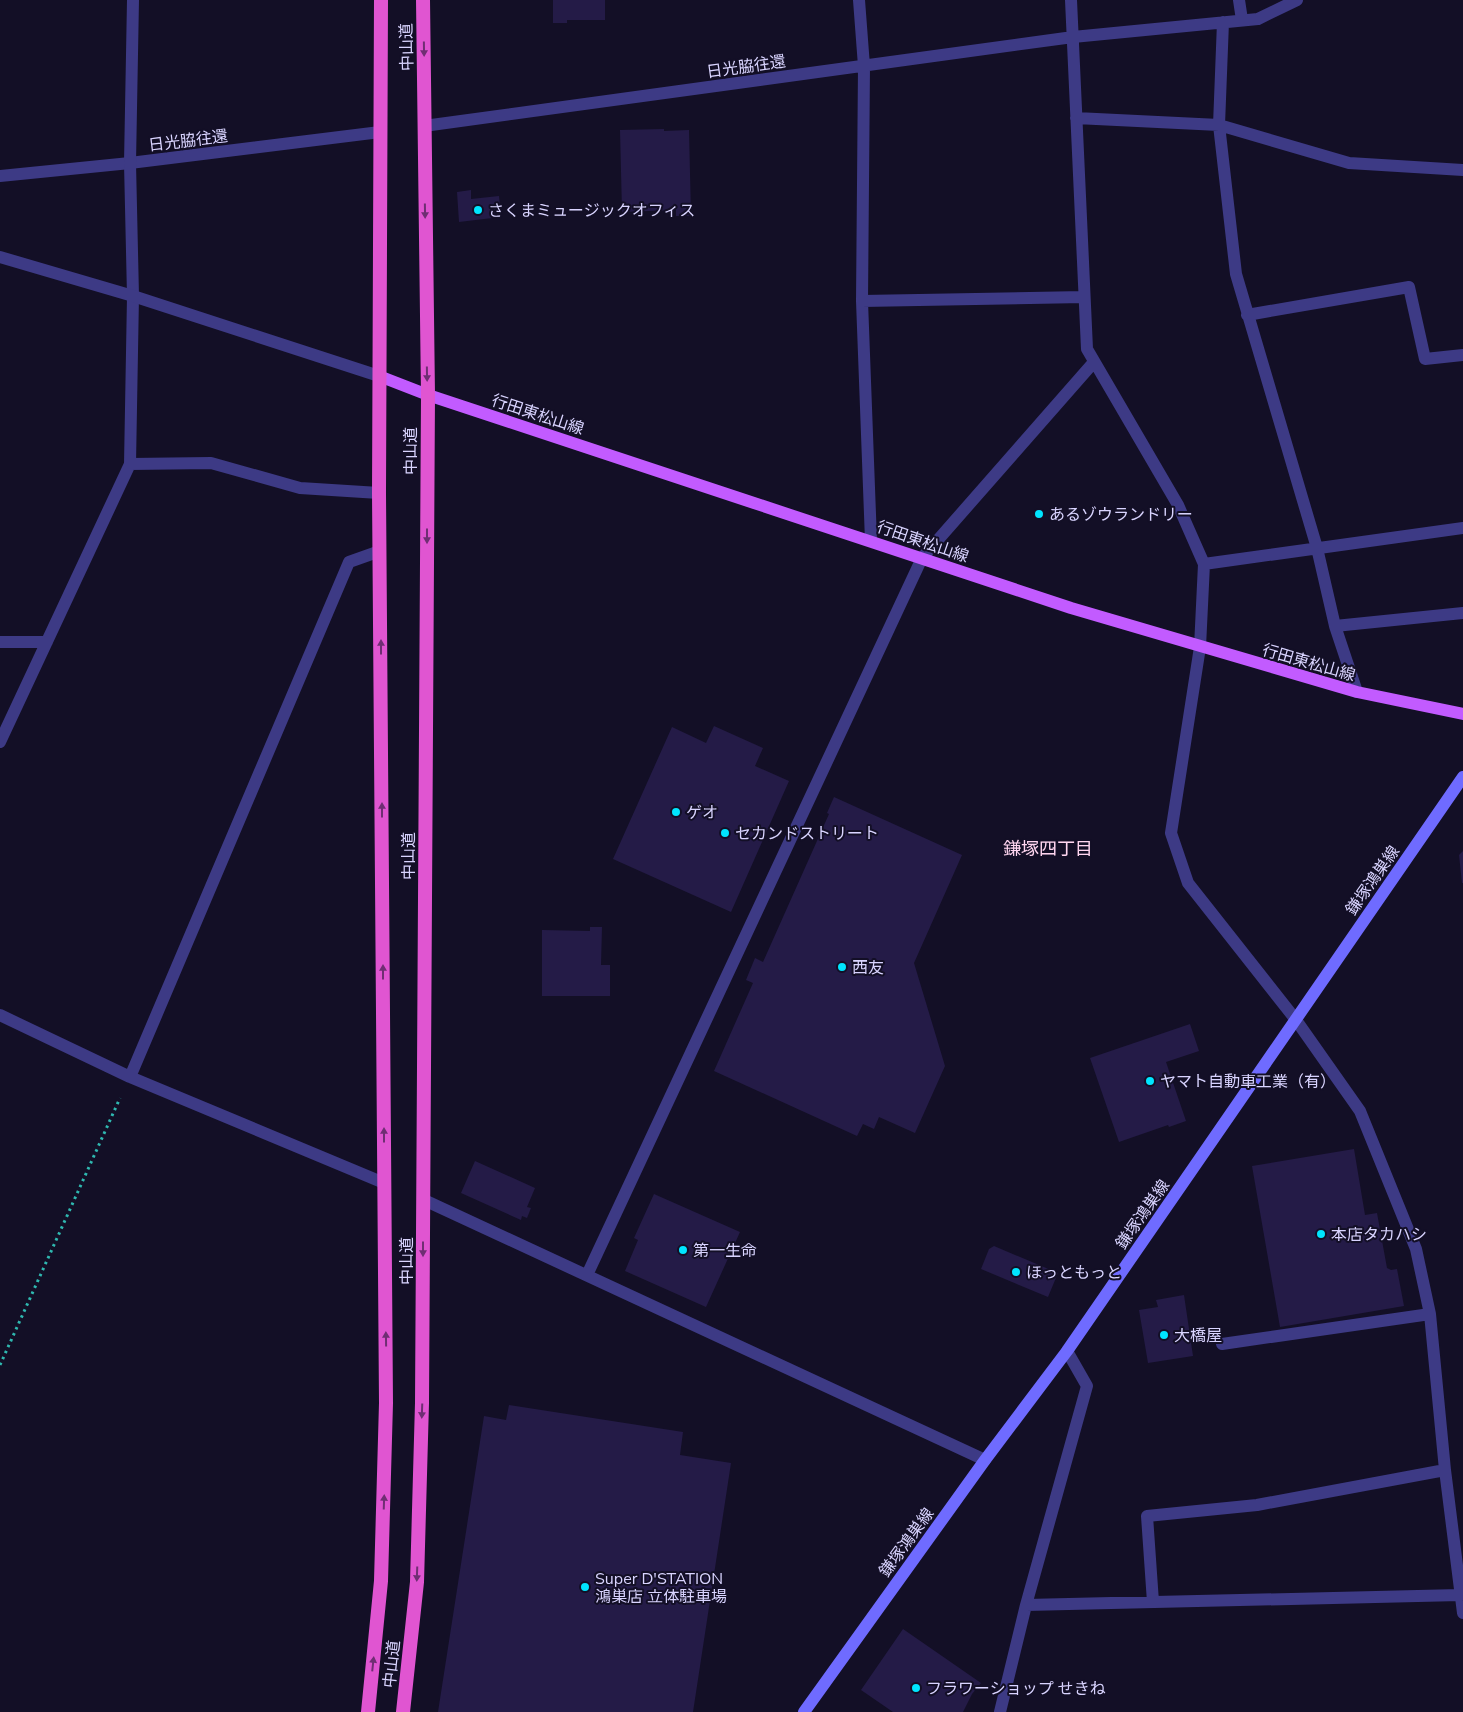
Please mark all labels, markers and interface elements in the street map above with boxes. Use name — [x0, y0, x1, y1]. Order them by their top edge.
street label: 中山道 — [396, 23, 418, 71]
one-way arrow — [420, 41, 428, 57]
street label: 日光脇往還 — [705, 51, 787, 83]
street label: 日光脇往還 — [147, 125, 229, 157]
place label: さくまミュージックオフィス — [488, 200, 695, 222]
one-way arrow — [422, 203, 430, 219]
marker: さくまミュージックオフィス — [472, 204, 484, 216]
one-way arrow — [423, 366, 431, 382]
street label: 行田東松山線 — [489, 390, 587, 440]
street label: 中山道 — [400, 427, 422, 475]
place label: あるゾウランドリー — [1049, 504, 1193, 526]
marker: あるゾウランドリー — [1033, 508, 1045, 520]
street label: 行田東松山線 — [874, 516, 972, 568]
one-way arrow — [423, 528, 431, 544]
one-way arrow — [377, 639, 385, 655]
street label: 行田東松山線 — [1260, 639, 1358, 687]
one-way arrow — [378, 801, 386, 817]
place label: ゲオ — [686, 802, 718, 824]
marker: ゲオ — [670, 806, 682, 818]
place label: セカンドストリート — [735, 823, 879, 845]
marker: セカンドストリート — [719, 827, 731, 839]
street label: 中山道 — [398, 832, 420, 880]
district label: 鎌塚四丁目 — [1003, 837, 1093, 861]
street label: 鎌塚鴻巣線 — [1341, 841, 1405, 920]
place label: 西友 — [852, 957, 884, 979]
marker: 西友 — [836, 961, 848, 973]
one-way arrow — [379, 964, 387, 980]
place label: ヤマト自動車工業（有） — [1160, 1071, 1336, 1093]
marker: ヤマト自動車工業（有） — [1144, 1075, 1156, 1087]
one-way arrow — [380, 1126, 388, 1142]
street label: 鎌塚鴻巣線 — [1111, 1175, 1175, 1254]
place label: 本店タカハシ — [1331, 1224, 1427, 1246]
marker: 本店タカハシ — [1315, 1228, 1327, 1240]
street label: 中山道 — [396, 1237, 418, 1285]
place label: 第一生命 — [693, 1240, 757, 1262]
one-way arrow — [419, 1241, 427, 1257]
marker: 第一生命 — [677, 1244, 689, 1256]
place label: ほっともっと — [1026, 1262, 1122, 1284]
marker: ほっともっと — [1010, 1266, 1022, 1278]
place label: 大橋屋 — [1174, 1325, 1222, 1347]
marker: 大橋屋 — [1158, 1329, 1170, 1341]
one-way arrow — [382, 1331, 390, 1347]
one-way arrow — [418, 1404, 426, 1420]
one-way arrow — [380, 1493, 388, 1509]
street label: 鎌塚鴻巣線 — [874, 1504, 939, 1581]
one-way arrow — [413, 1566, 421, 1582]
place label: Super D'STATION 鴻巣店 立体駐車場 — [595, 1568, 727, 1608]
marker: Super D'STATION 鴻巣店 立体駐車場 — [579, 1581, 591, 1593]
street label: 中山道 — [379, 1639, 405, 1689]
one-way arrow — [369, 1655, 377, 1671]
place label: フラワーショップ せきね — [926, 1678, 1106, 1700]
marker: フラワーショップ せきね — [910, 1682, 922, 1694]

